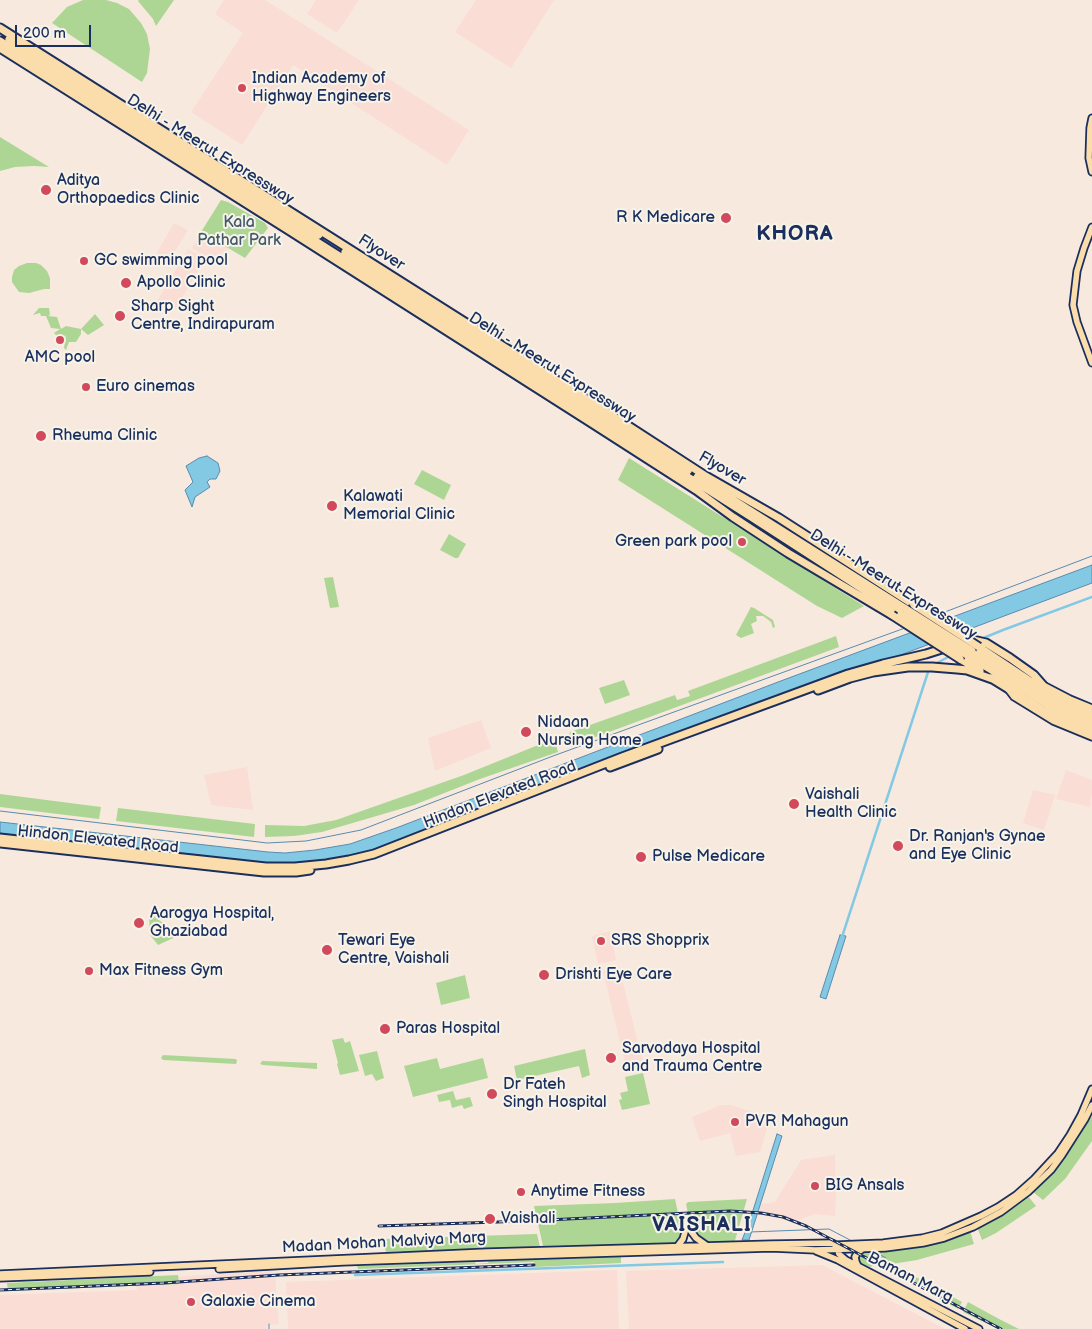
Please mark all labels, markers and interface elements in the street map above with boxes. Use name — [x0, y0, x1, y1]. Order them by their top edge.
scale bar — [18, 15, 94, 47]
text: 200 m — [23, 24, 66, 43]
place label: Indian Academy of Highway Engineers — [252, 69, 391, 107]
marker: Indian Academy of Highway Engineers — [236, 82, 248, 94]
street label: Delhi - Meerut Expressway — [123, 91, 297, 209]
place label: Aditya Orthopaedics Clinic — [57, 171, 199, 209]
marker: Aditya Orthopaedics Clinic — [39, 183, 53, 197]
place label: R K Medicare — [616, 208, 715, 228]
marker: R K Medicare — [719, 211, 733, 225]
park label: Kala Pathar Park — [197, 213, 281, 251]
district label: KHORA — [756, 222, 834, 248]
street label: Flyover — [354, 231, 408, 275]
place label: GC swimming pool — [94, 251, 228, 271]
marker: GC swimming pool — [78, 255, 90, 267]
place label: Apollo Clinic — [137, 273, 226, 293]
marker: Apollo Clinic — [119, 276, 133, 290]
place label: Sharp Sight Centre, Indirapuram — [131, 297, 275, 335]
marker: Sharp Sight Centre, Indirapuram — [113, 309, 127, 323]
street label: Delhi - Meerut Expressway — [465, 309, 639, 427]
marker: AMC pool — [54, 334, 66, 346]
place label: AMC pool — [25, 348, 95, 368]
place label: Euro cinemas — [96, 377, 195, 397]
marker: Euro cinemas — [80, 381, 92, 393]
place label: Rheuma Clinic — [52, 426, 157, 446]
marker: Rheuma Clinic — [34, 429, 48, 443]
street label: Flyover — [695, 448, 749, 490]
place label: Kalawati Memorial Clinic — [343, 487, 455, 525]
marker: Kalawati Memorial Clinic — [325, 499, 339, 513]
street label: Delhi - Meerut Expressway — [806, 526, 980, 644]
place label: Green park pool — [615, 532, 732, 552]
marker: Green park pool — [736, 536, 748, 548]
place label: Nidaan Nursing Home — [537, 713, 641, 751]
marker: Nidaan Nursing Home — [519, 725, 533, 739]
street label: Hindon Elevated Road — [421, 757, 579, 833]
place label: Vaishali Health Clinic — [805, 785, 897, 823]
marker: Vaishali Health Clinic — [787, 797, 801, 811]
street label: Hindon Elevated Road — [16, 822, 180, 858]
place label: Dr. Ranjan's Gynae and Eye Clinic — [909, 827, 1046, 865]
marker: Dr. Ranjan's Gynae and Eye Clinic — [891, 839, 905, 853]
place label: Pulse Medicare — [652, 847, 765, 867]
marker: Pulse Medicare — [634, 850, 648, 864]
place label: Aarogya Hospital, Ghaziabad — [150, 904, 274, 942]
marker: Aarogya Hospital, Ghaziabad — [132, 916, 146, 930]
place label: Tewari Eye Centre, Vaishali — [338, 931, 449, 969]
place label: SRS Shopprix — [611, 931, 709, 951]
marker: SRS Shopprix — [595, 935, 607, 947]
marker: Tewari Eye Centre, Vaishali — [320, 943, 334, 957]
place label: Max Fitness Gym — [99, 961, 223, 981]
marker: Max Fitness Gym — [83, 965, 95, 977]
place label: Drishti Eye Care — [555, 965, 672, 985]
marker: Drishti Eye Care — [537, 968, 551, 982]
place label: Paras Hospital — [396, 1019, 500, 1039]
marker: Paras Hospital — [378, 1022, 392, 1036]
place label: Sarvodaya Hospital and Trauma Centre — [622, 1039, 762, 1077]
marker: Sarvodaya Hospital and Trauma Centre — [604, 1051, 618, 1065]
place label: Dr Fateh Singh Hospital — [503, 1075, 607, 1113]
marker: Dr Fateh Singh Hospital — [485, 1087, 499, 1101]
place label: PVR Mahagun — [745, 1112, 849, 1132]
marker: PVR Mahagun — [729, 1116, 741, 1128]
place label: BIG Ansals — [825, 1176, 905, 1196]
marker: BIG Ansals — [809, 1180, 821, 1192]
place label: Anytime Fitness — [531, 1182, 645, 1202]
marker: Anytime Fitness — [515, 1186, 527, 1198]
place label: Vaishali — [501, 1209, 556, 1229]
marker: Vaishali — [483, 1212, 497, 1226]
district label: VAISHALI — [651, 1213, 753, 1239]
street label: Madan Mohan Malviya Marg — [282, 1228, 486, 1258]
street label: Baman Marg — [864, 1248, 956, 1308]
place label: Galaxie Cinema — [201, 1292, 316, 1312]
marker: Galaxie Cinema — [185, 1296, 197, 1308]

